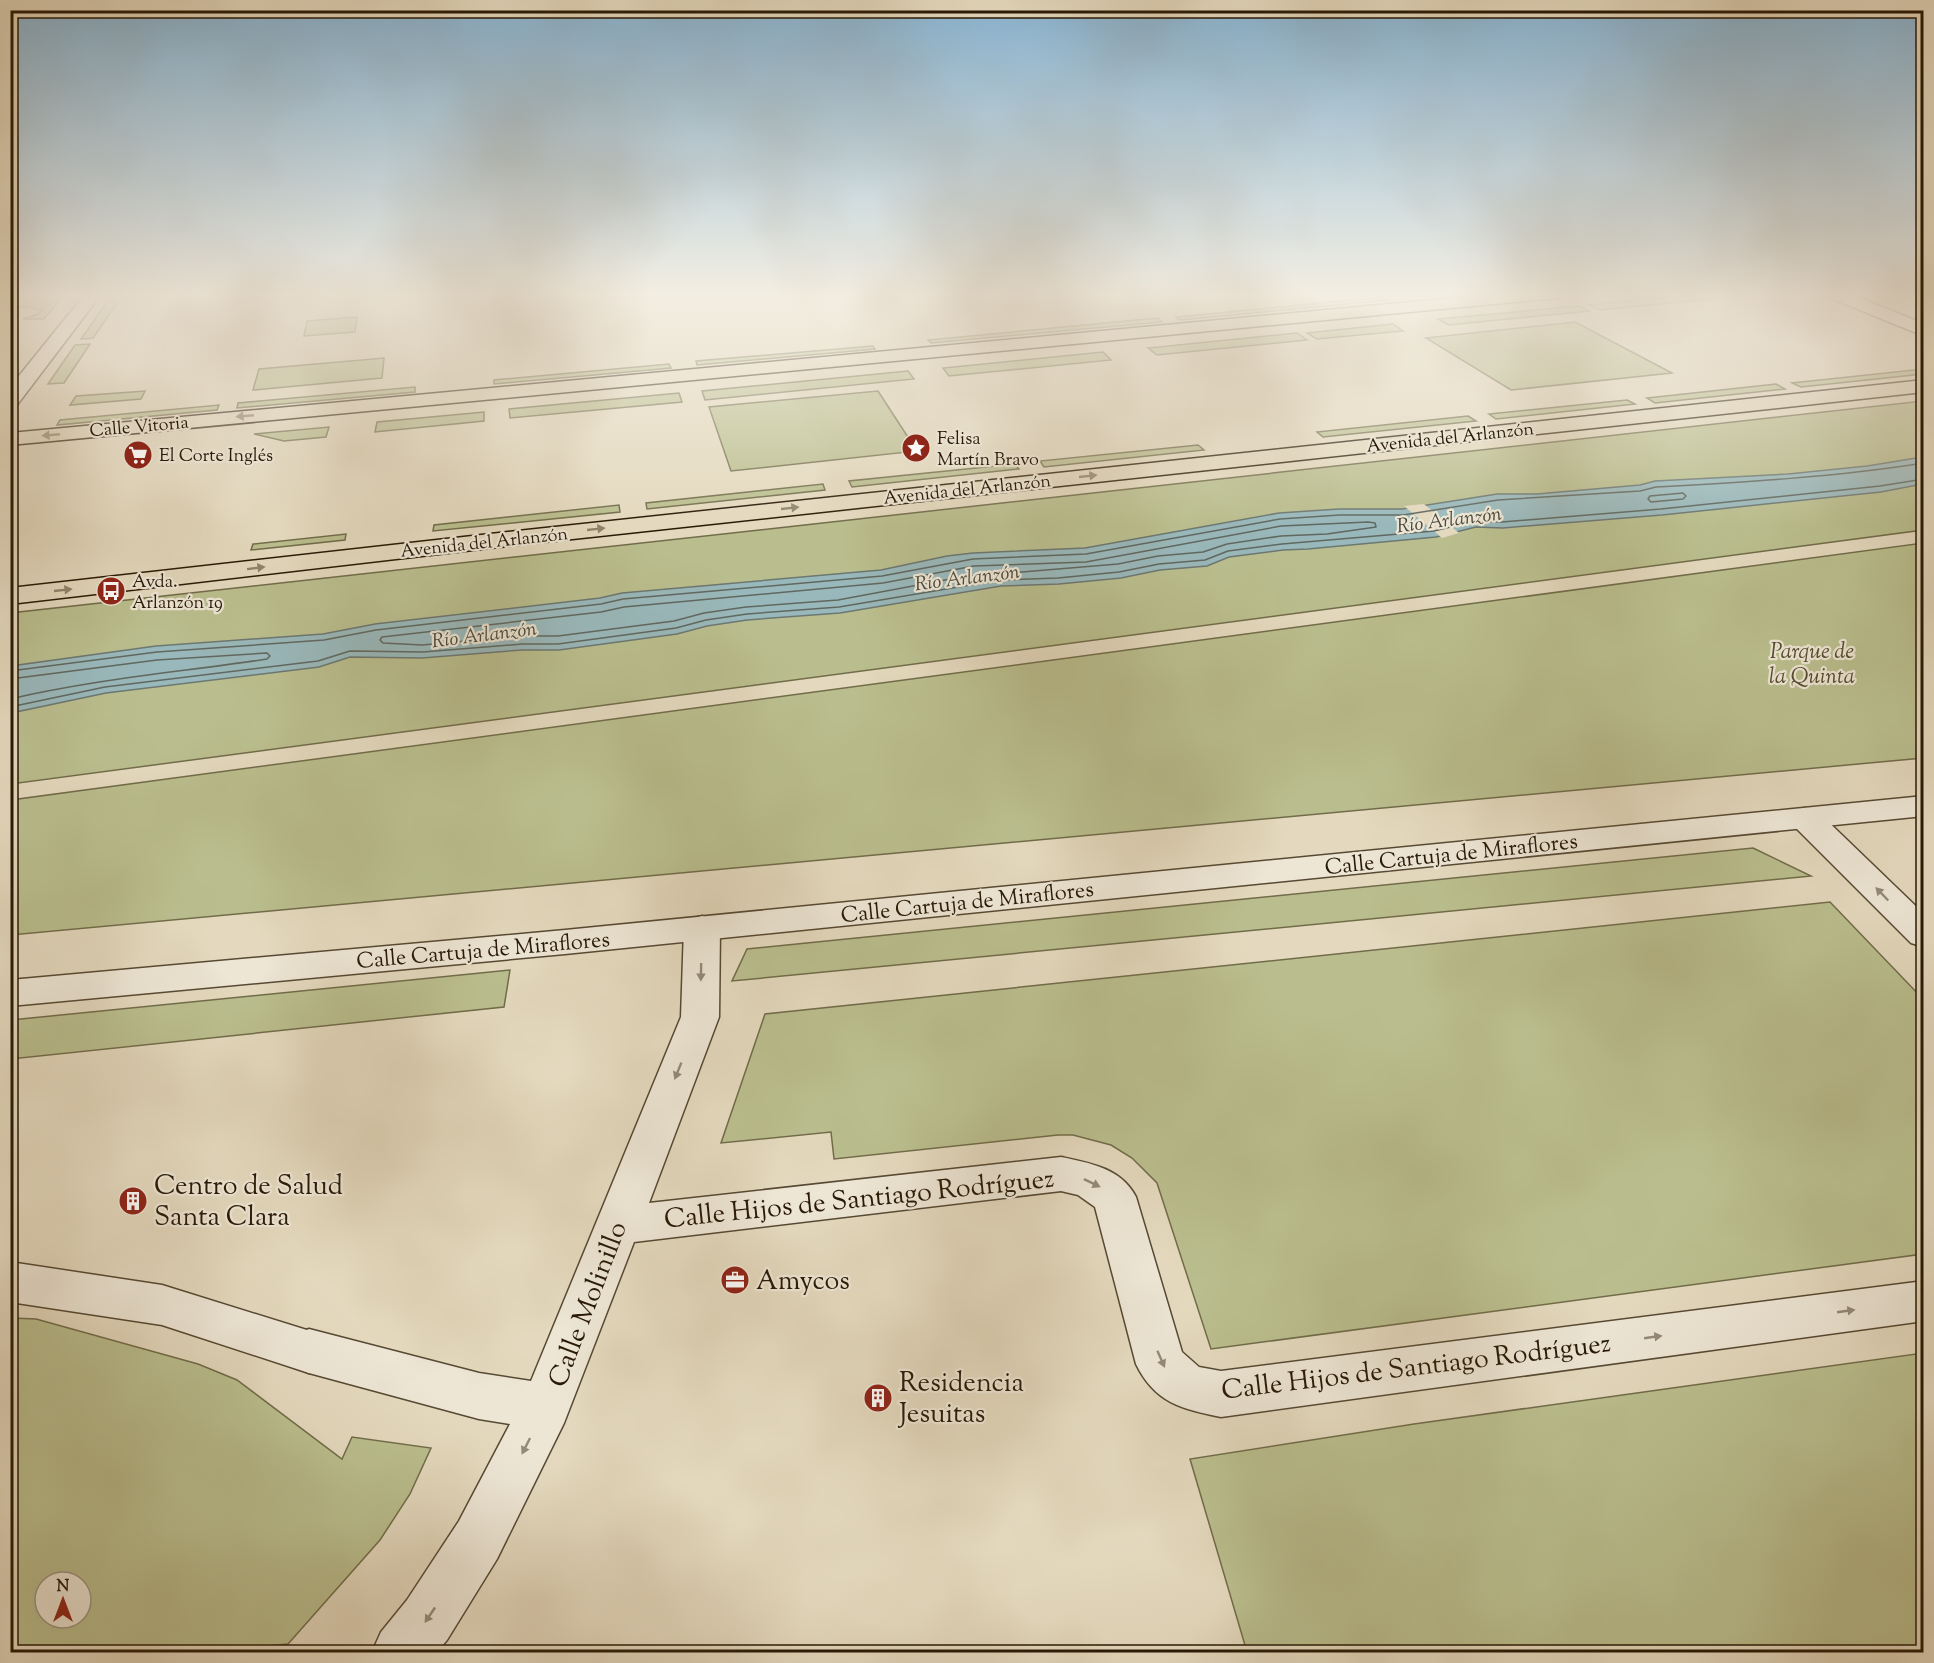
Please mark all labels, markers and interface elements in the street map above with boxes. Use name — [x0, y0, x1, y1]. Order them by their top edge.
street label: Calle Vitoria — [89, 411, 190, 445]
one-way arrow — [235, 411, 254, 421]
street label: Avenida del Arlanzón — [1365, 417, 1536, 461]
place label: Felisa Martín Bravo — [937, 427, 1039, 474]
one-way arrow — [41, 430, 60, 440]
place icon: Felisa Martín Bravo — [900, 432, 932, 464]
supermarket icon: El Corte Inglés — [122, 439, 154, 471]
place label: El Corte Inglés — [159, 444, 273, 470]
street label: Avenida del Arlanzón — [882, 469, 1053, 513]
one-way arrow — [1079, 471, 1098, 481]
water label: Río Arlanzón — [1395, 501, 1504, 542]
one-way arrow — [781, 504, 800, 513]
street label: Avenida del Arlanzón — [399, 522, 570, 566]
one-way arrow — [587, 525, 606, 534]
water label: Río Arlanzón — [913, 559, 1022, 600]
one-way arrow — [247, 563, 266, 573]
place label: Avda. Arlanzón 19 — [132, 570, 223, 617]
bus stop icon: Avda. Arlanzón 19 — [95, 575, 127, 607]
one-way arrow — [53, 585, 72, 595]
water label: Río Arlanzón — [430, 616, 539, 657]
park label: Parque de la Quinta — [1769, 637, 1855, 694]
street label: Calle Cartuja de Miraflores — [1323, 827, 1579, 885]
street label: Calle Cartuja de Miraflores — [839, 875, 1095, 933]
one-way arrow — [1876, 887, 1890, 901]
street label: Calle Cartuja de Miraflores — [355, 925, 611, 979]
one-way arrow — [696, 963, 706, 982]
one-way arrow — [673, 1062, 682, 1080]
street label: Calle Hijos de Santiago Rodríguez — [662, 1161, 1056, 1240]
place label: Centro de Salud Santa Clara — [154, 1168, 343, 1238]
one-way arrow — [1083, 1178, 1101, 1188]
building icon: Centro de Salud Santa Clara — [117, 1185, 149, 1217]
street label: Calle Molinillo — [540, 1216, 639, 1393]
place label: Amycos — [756, 1263, 850, 1302]
office icon: Amycos — [719, 1264, 751, 1296]
one-way arrow — [1837, 1306, 1856, 1316]
street label: Calle Hijos de Santiago Rodríguez — [1219, 1325, 1613, 1412]
one-way arrow — [1643, 1332, 1662, 1341]
one-way arrow — [1156, 1350, 1166, 1368]
place label: Residencia Jesuitas — [897, 1365, 1024, 1435]
building icon: Residencia Jesuitas — [862, 1382, 894, 1414]
one-way arrow — [521, 1438, 531, 1455]
north arrow — [33, 1570, 93, 1630]
text: N — [57, 1576, 70, 1599]
one-way arrow — [424, 1607, 436, 1623]

